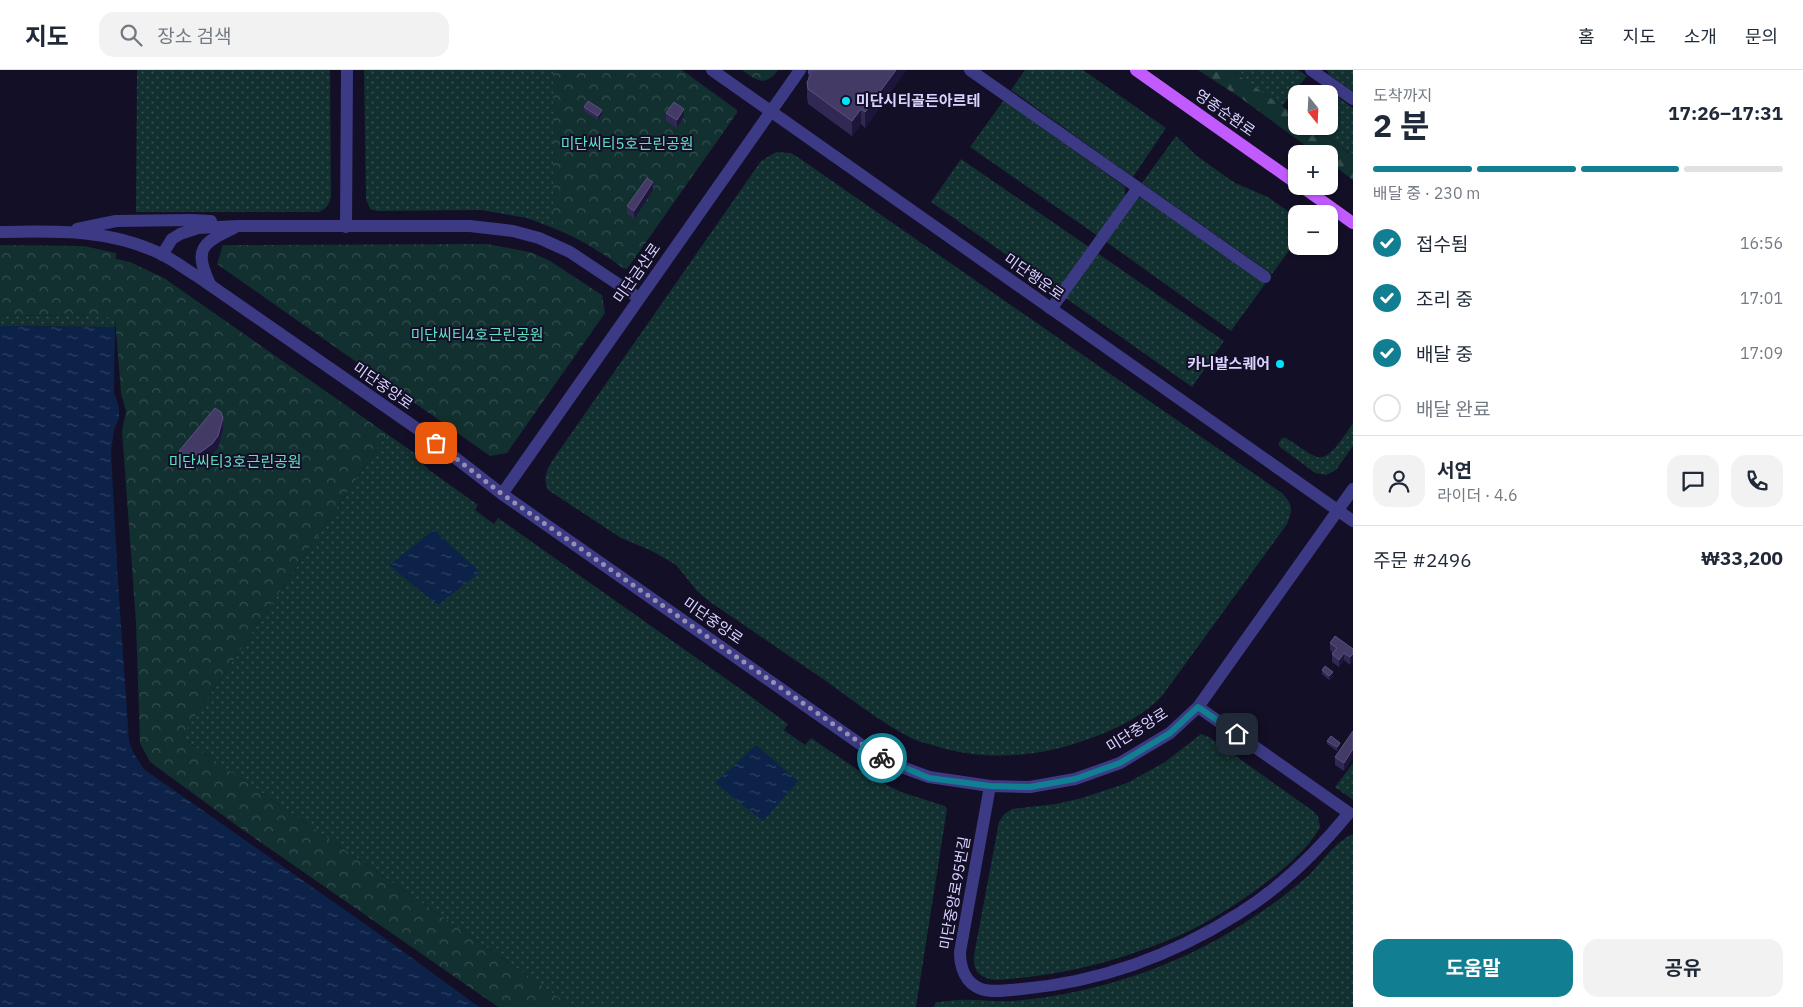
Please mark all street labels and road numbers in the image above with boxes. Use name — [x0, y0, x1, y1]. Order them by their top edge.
street label: 영종순환로 — [1192, 85, 1259, 140]
street label: 미단금산로 — [609, 239, 664, 306]
street label: 미단행운로 — [1001, 249, 1068, 304]
street label: 미단중앙로 — [350, 358, 417, 413]
street label: 미단중앙로 — [680, 593, 747, 648]
street label: 미단중앙로 — [1102, 703, 1171, 756]
street label: 미단중앙로95번길 — [935, 835, 974, 951]

